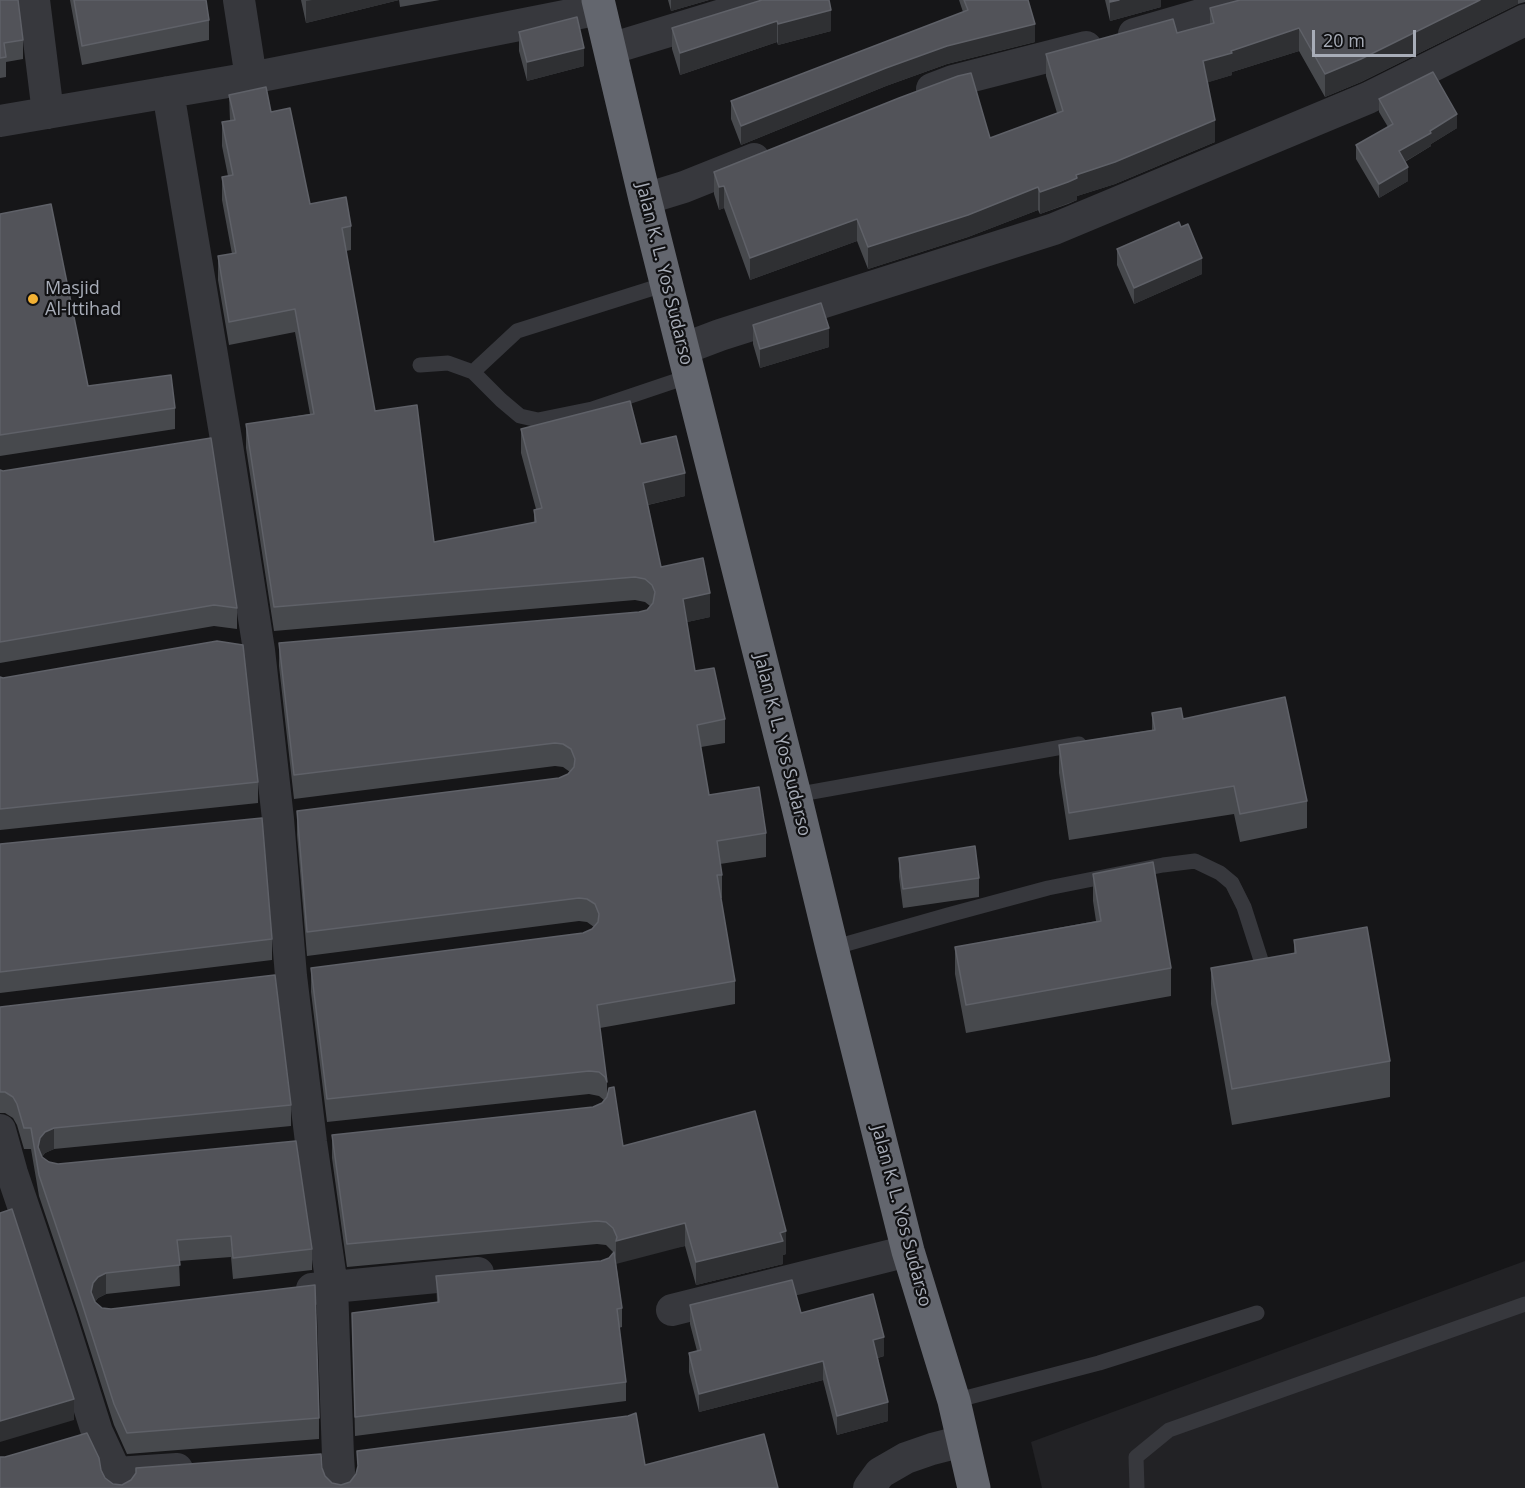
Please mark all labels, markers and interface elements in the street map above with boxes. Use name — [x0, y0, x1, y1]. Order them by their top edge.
scale bar — [1315, 18, 1418, 56]
text: 20 m — [1323, 28, 1365, 52]
street label: Jalan K. L. Yos Sudarso — [631, 181, 697, 367]
place label: Masjid Al-Ittihad — [45, 278, 121, 320]
marker: Masjid Al-Ittihad — [26, 292, 40, 306]
street label: Jalan K. L. Yos Sudarso — [749, 652, 815, 838]
street label: Jalan K. L. Yos Sudarso — [866, 1123, 936, 1309]

